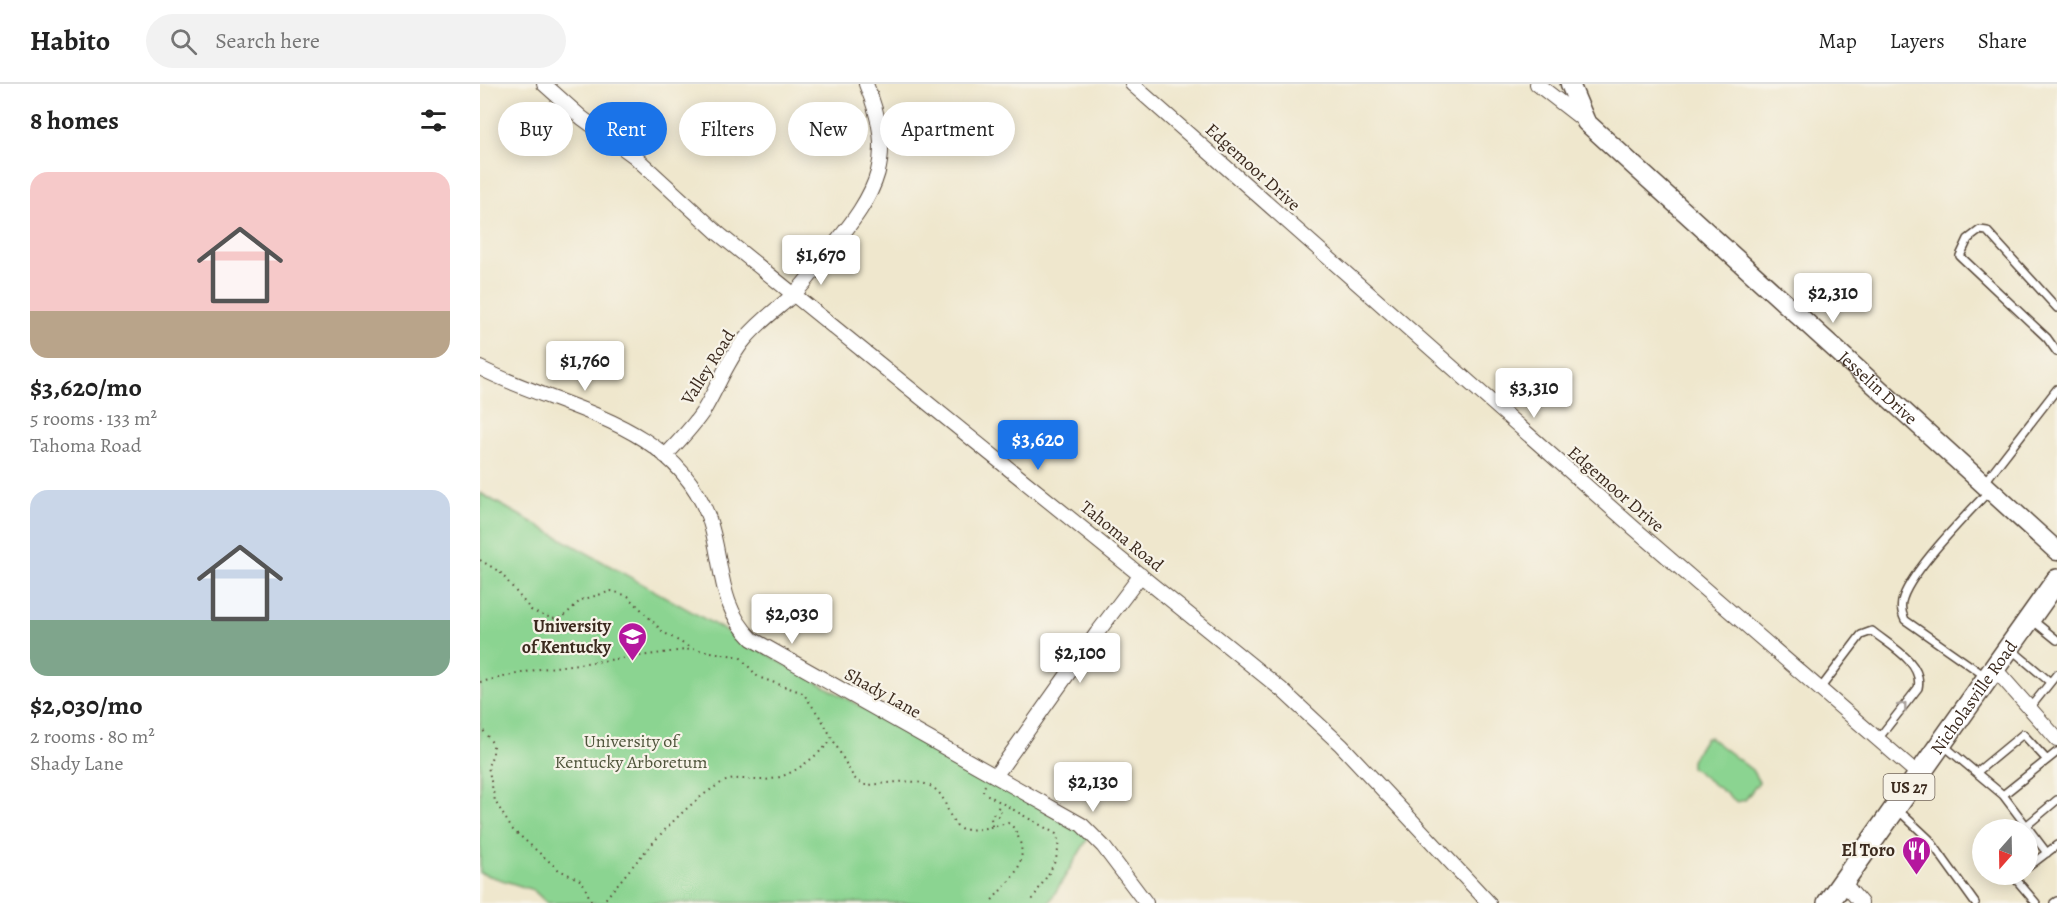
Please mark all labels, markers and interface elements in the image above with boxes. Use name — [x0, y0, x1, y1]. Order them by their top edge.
search box — [146, 14, 566, 68]
text: Habito — [30, 22, 110, 60]
icon: search — [167, 25, 200, 58]
text: Search here — [215, 26, 320, 56]
text: Map — [1818, 27, 1857, 55]
text: Layers — [1890, 27, 1945, 55]
text: Share — [1978, 27, 2027, 55]
chip: Buy — [498, 102, 573, 156]
chip: Rent — [585, 102, 667, 156]
chip: Filters — [679, 102, 776, 156]
chip: New — [788, 102, 868, 156]
chip: Apartment — [880, 102, 1015, 156]
text: 8 homes — [30, 103, 119, 138]
icon: filters — [417, 104, 450, 137]
street label: Edgemoor Drive — [1200, 118, 1306, 216]
icon: home — [186, 211, 294, 319]
pin: $1,670 — [772, 235, 870, 286]
text: $1,670 — [796, 241, 846, 268]
pin: $2,310 — [1784, 273, 1882, 324]
text: $2,310 — [1808, 279, 1858, 306]
street label: Valley Road — [675, 325, 741, 410]
pin: $1,760 — [536, 341, 634, 392]
street label: Jesselin Drive — [1833, 346, 1923, 430]
text: $1,760 — [560, 347, 610, 374]
pin: $3,310 — [1485, 368, 1583, 419]
text: $3,620/mo — [30, 370, 142, 405]
text: $3,310 — [1509, 374, 1559, 401]
text: 5 rooms · 133 m² — [30, 405, 157, 432]
pin: $3,620 — [989, 420, 1087, 471]
text: $3,620 — [1012, 426, 1064, 453]
text: Tahoma Road — [30, 432, 141, 459]
street label: Edgemoor Drive — [1563, 440, 1669, 538]
street label: Tahoma Road — [1075, 495, 1169, 577]
icon: home — [186, 529, 294, 637]
pin: $2,030 — [743, 594, 841, 645]
text: $2,030 — [765, 600, 819, 627]
place label: University of Kentucky — [522, 614, 612, 659]
school or university icon: University of Kentucky — [616, 620, 648, 662]
pin: $2,100 — [1031, 633, 1129, 684]
street label: Nicholasville Road — [1925, 635, 2023, 760]
text: $2,100 — [1054, 639, 1106, 666]
street label: Shady Lane — [840, 662, 926, 724]
text: $2,030/mo — [30, 688, 143, 723]
one-way arrow — [1896, 702, 1907, 713]
text: 2 rooms · 80 m² — [30, 723, 155, 750]
park label: University of Kentucky Arboretum — [554, 729, 708, 774]
text: Shady Lane — [30, 750, 123, 777]
pin: $2,130 — [1044, 762, 1142, 813]
text: $2,130 — [1068, 768, 1118, 795]
road number: US 27 — [1884, 774, 1934, 800]
north arrow — [1972, 819, 2038, 885]
map controls — [1972, 819, 2038, 885]
restaurant icon: El Toro — [1900, 834, 1932, 876]
place label: El Toro — [1841, 838, 1895, 862]

